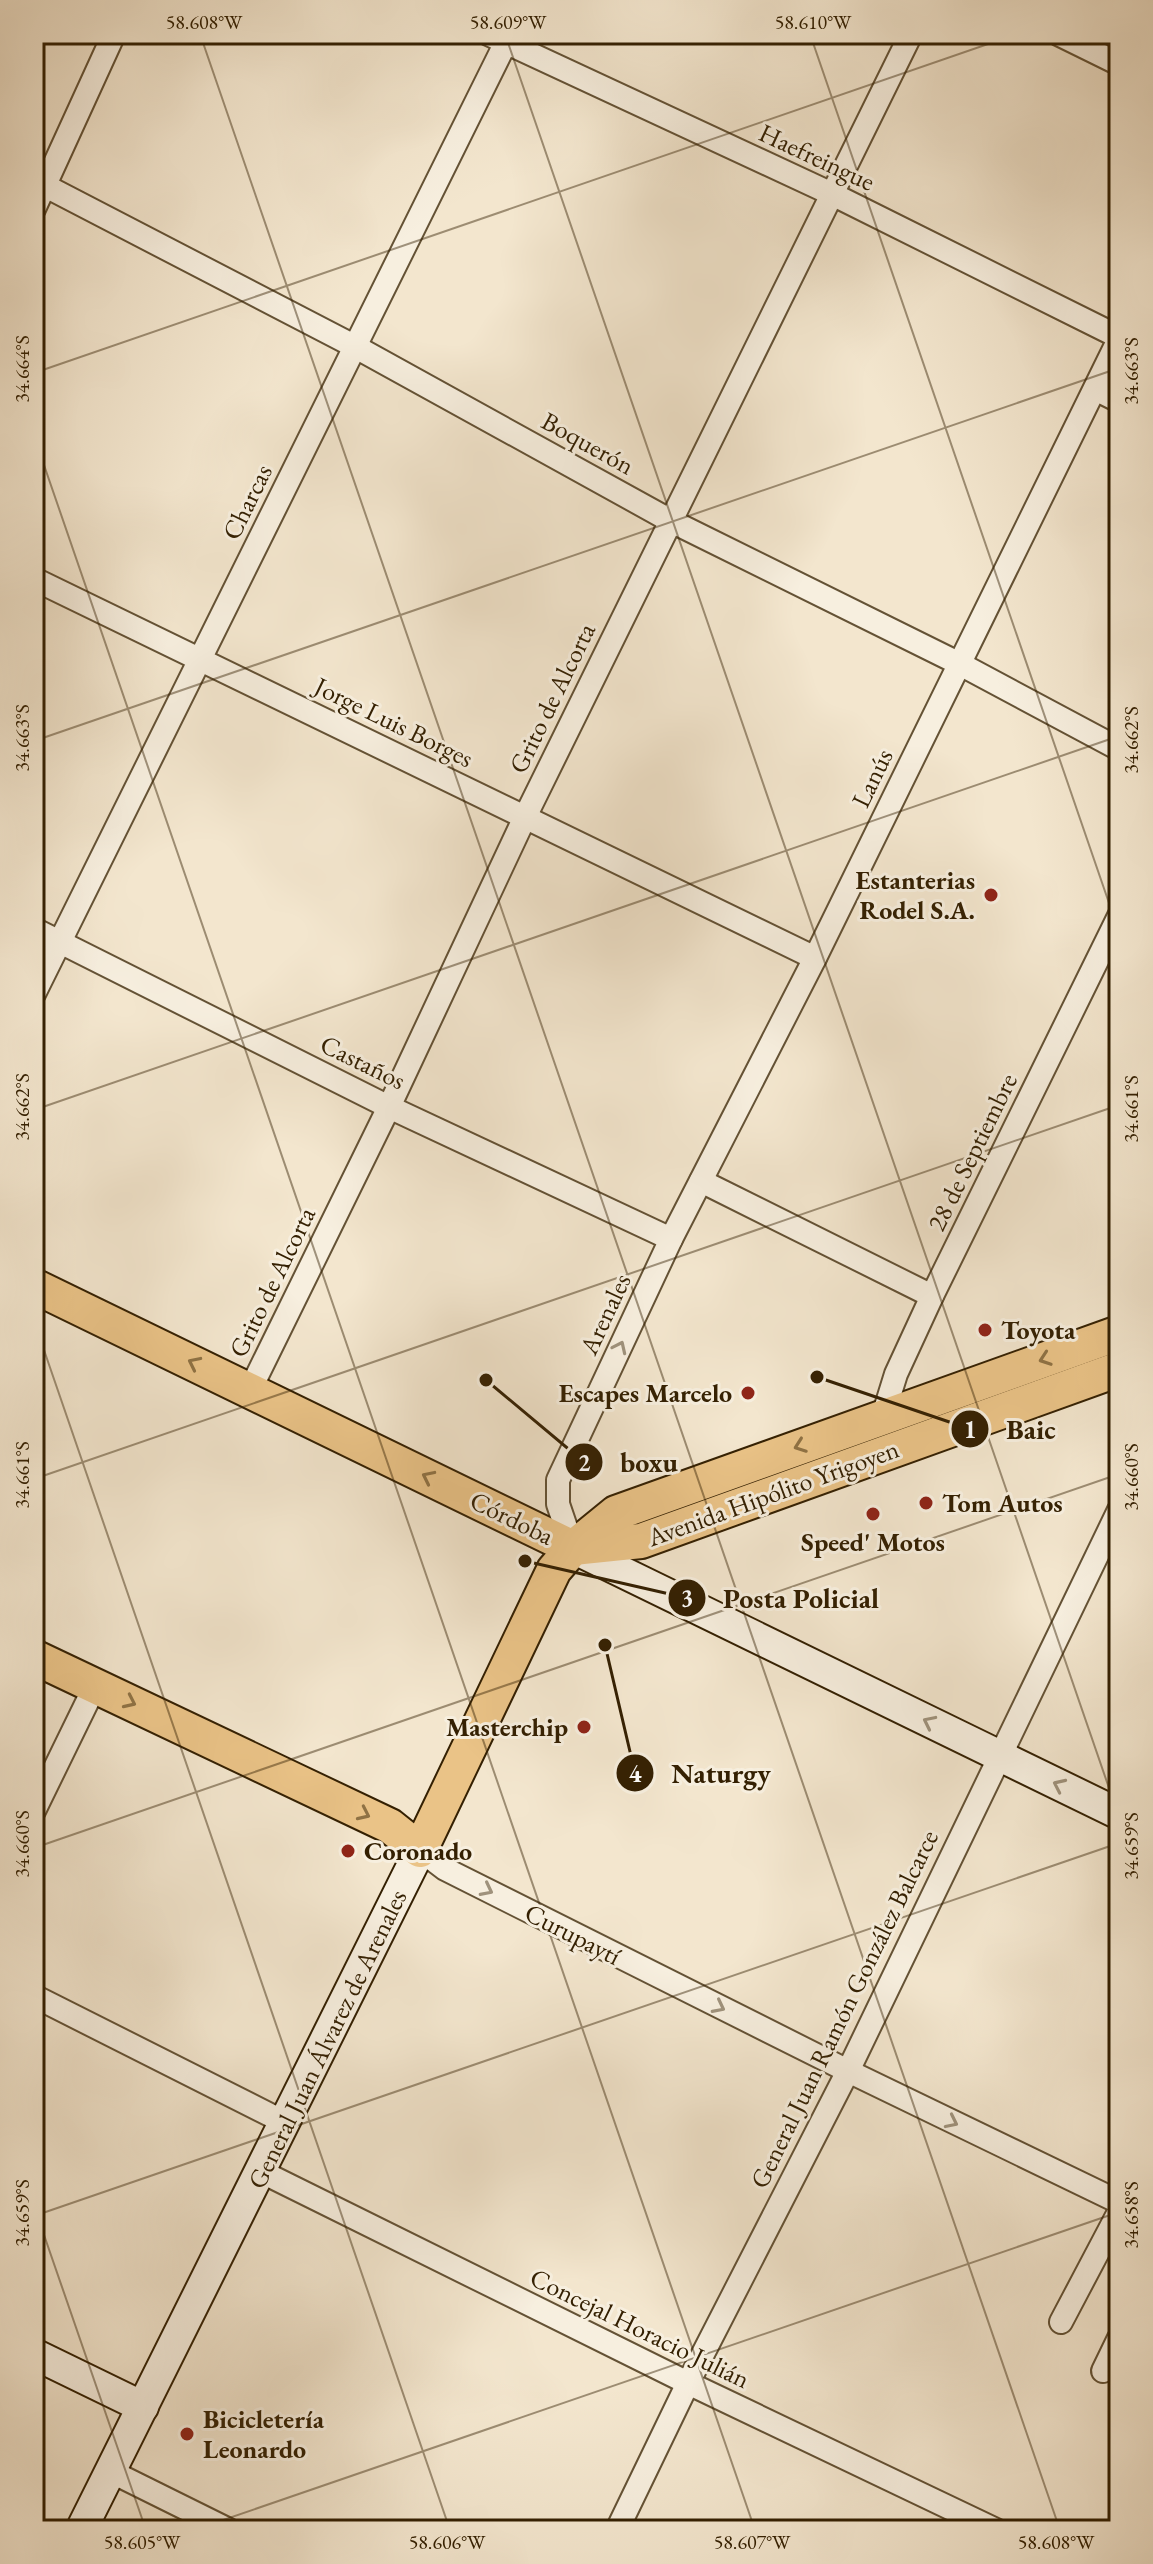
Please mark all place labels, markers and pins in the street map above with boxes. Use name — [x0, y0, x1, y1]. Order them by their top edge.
place label: Estanterias Rodel S.A. — [855, 863, 975, 927]
marker: Estanterias Rodel S.A. — [982, 886, 1000, 904]
place label: Toyota — [1001, 1313, 1076, 1347]
marker: Toyota — [976, 1321, 994, 1339]
place label: Escapes Marcelo — [559, 1376, 732, 1410]
marker: Escapes Marcelo — [739, 1384, 757, 1402]
callout: Baic — [950, 1403, 1071, 1455]
callout: boxu — [564, 1436, 694, 1488]
place label: Tom Autos — [942, 1486, 1063, 1520]
marker: Tom Autos — [917, 1494, 935, 1512]
marker: Speed' Motos — [864, 1505, 882, 1523]
place label: Speed' Motos — [801, 1525, 945, 1559]
callout: Posta Policial — [667, 1572, 895, 1624]
place label: Masterchip — [446, 1710, 568, 1744]
marker: Masterchip — [575, 1718, 593, 1736]
callout: Naturgy — [615, 1747, 787, 1799]
place label: Coronado — [364, 1834, 472, 1868]
marker: Coronado — [339, 1842, 357, 1860]
place label: Bicicletería Leonardo — [203, 2402, 325, 2466]
marker: Bicicletería Leonardo — [178, 2425, 196, 2443]

